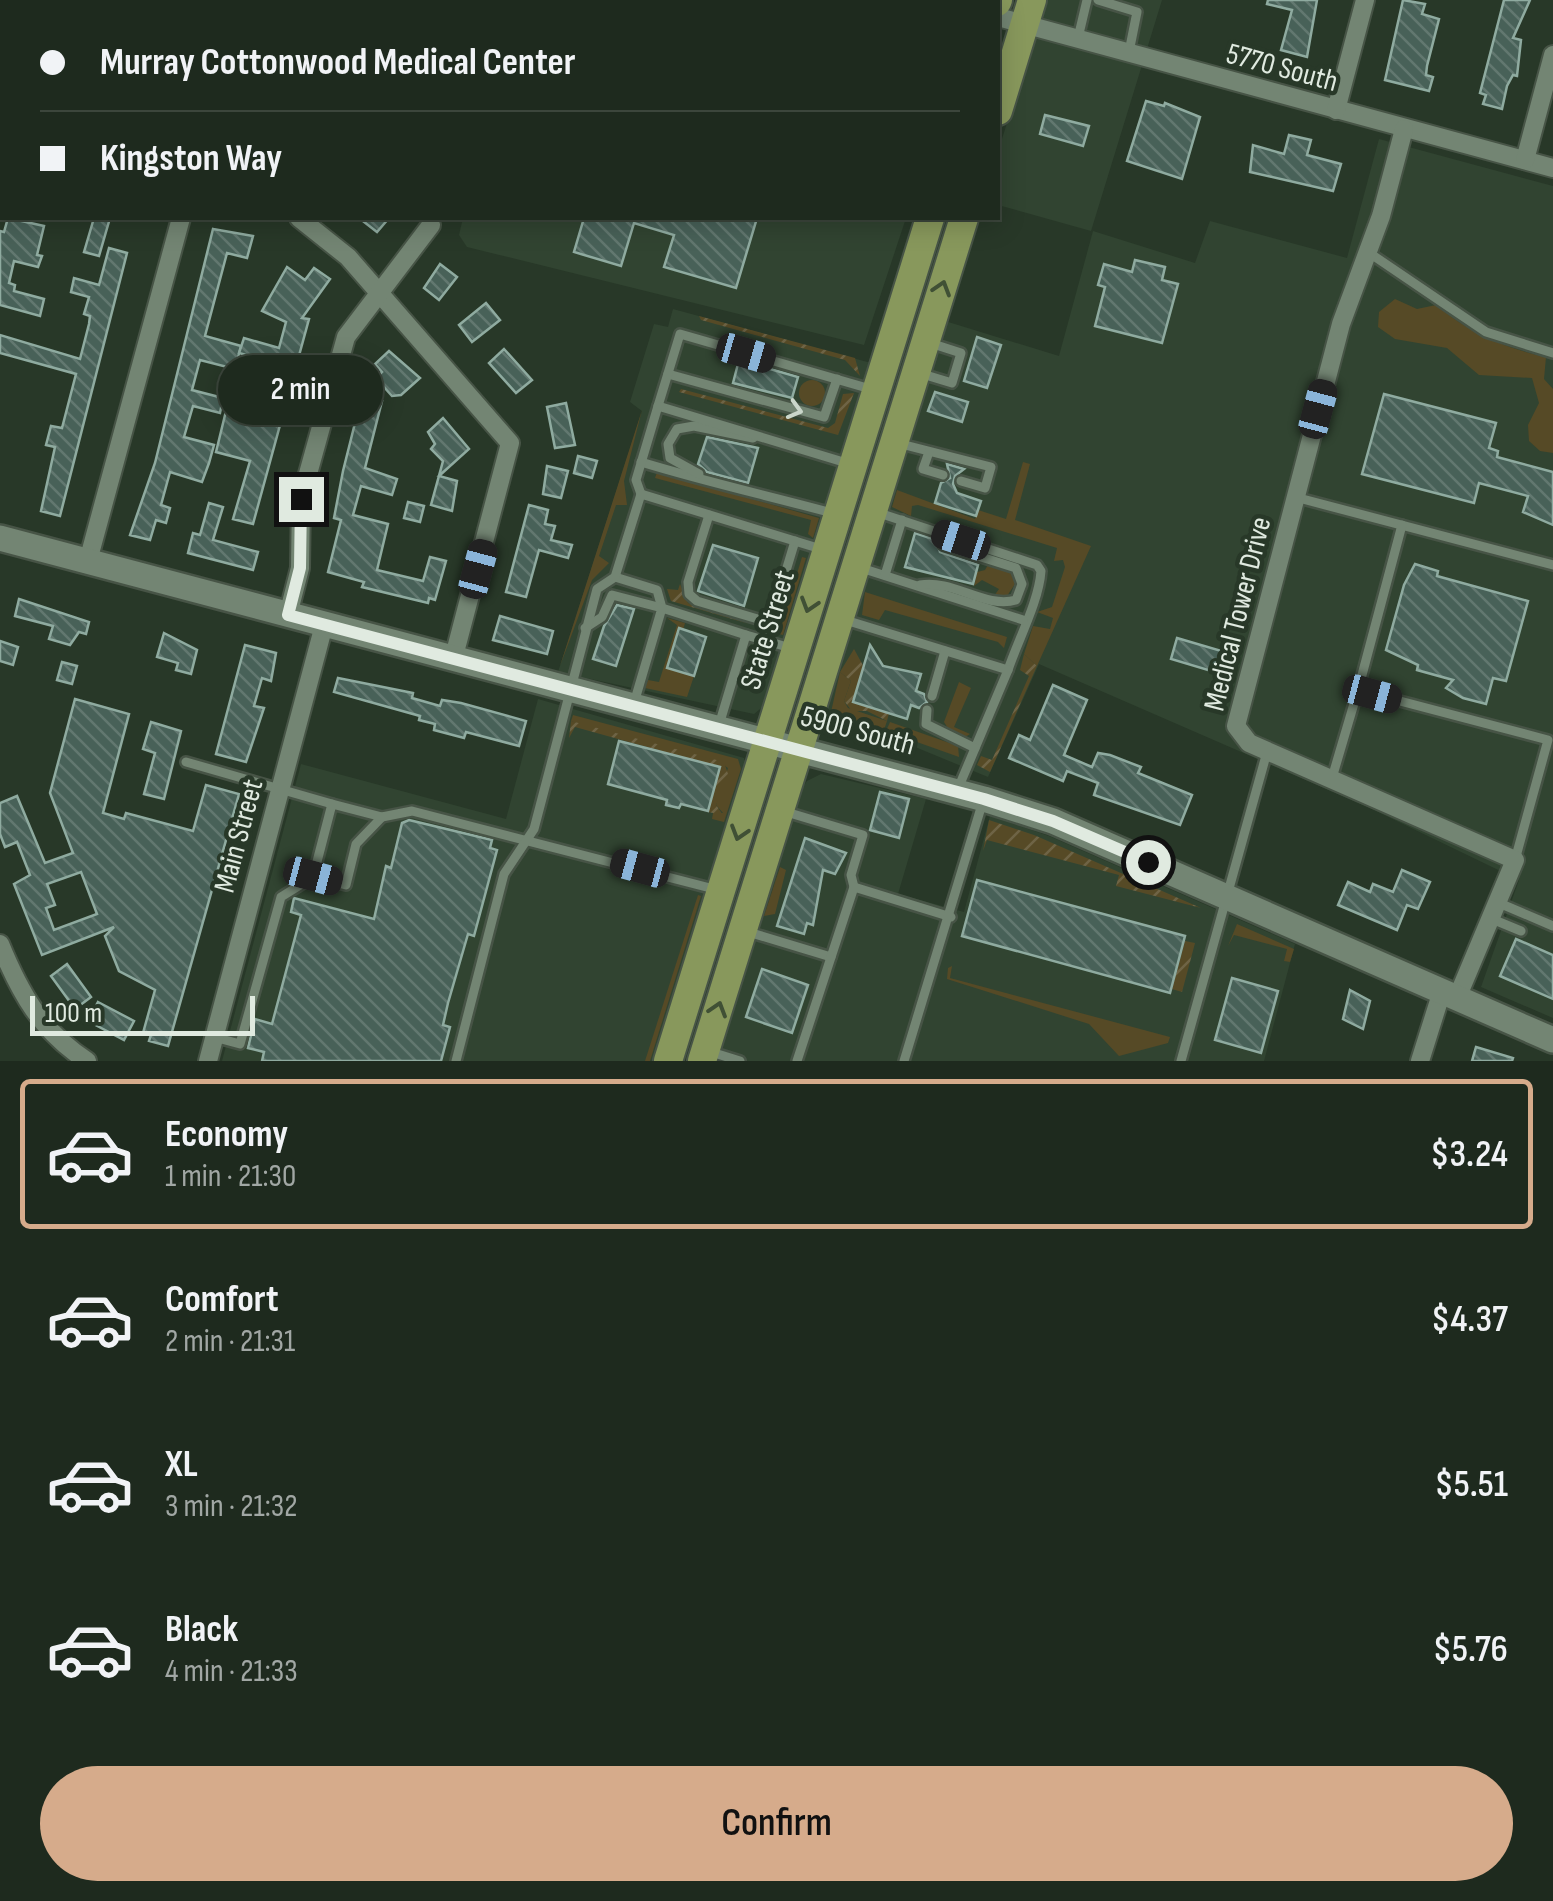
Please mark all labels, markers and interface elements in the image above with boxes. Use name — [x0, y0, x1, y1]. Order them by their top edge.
street label: 5770 South — [1222, 36, 1342, 100]
text: Murray Cottonwood Medical Center — [100, 40, 575, 85]
text: Kingston Way — [100, 136, 282, 181]
one-way arrow — [931, 280, 951, 297]
car — [713, 330, 779, 376]
callout: 2 min — [218, 354, 384, 424]
text: 2 min — [271, 370, 330, 409]
car — [1296, 376, 1340, 442]
one-way arrow — [786, 398, 803, 419]
route end — [279, 477, 324, 522]
street label: Medical Tower Drive — [1197, 513, 1279, 715]
car — [928, 516, 994, 564]
car — [456, 536, 500, 602]
street label: State Street — [733, 566, 803, 694]
one-way arrow — [800, 596, 821, 613]
car — [1339, 672, 1405, 716]
street label: 5900 South — [797, 699, 919, 763]
street label: Main Street — [207, 775, 271, 897]
one-way arrow — [730, 824, 750, 841]
route start — [1126, 840, 1171, 885]
car — [607, 846, 673, 890]
car — [280, 854, 346, 898]
scale bar — [30, 991, 255, 1036]
text: 100 m — [45, 997, 102, 1030]
one-way arrow — [707, 1001, 727, 1018]
icon: car — [45, 1109, 135, 1199]
text: Economy — [165, 1112, 288, 1157]
text: $3.24 — [1430, 1132, 1508, 1177]
text: 1 min · 21:30 — [165, 1157, 296, 1196]
icon: car — [45, 1274, 135, 1364]
text: Comfort — [165, 1277, 279, 1322]
text: $4.37 — [1431, 1297, 1508, 1342]
text: 2 min · 21:31 — [165, 1322, 295, 1361]
icon: car — [45, 1439, 135, 1529]
text: XL — [165, 1442, 198, 1487]
text: $5.51 — [1434, 1462, 1508, 1507]
text: 3 min · 21:32 — [165, 1487, 297, 1526]
icon: car — [45, 1604, 135, 1694]
text: Black — [165, 1607, 238, 1652]
text: $5.76 — [1433, 1627, 1508, 1672]
text: 4 min · 21:33 — [165, 1652, 298, 1691]
button: Confirm — [40, 1766, 1513, 1881]

